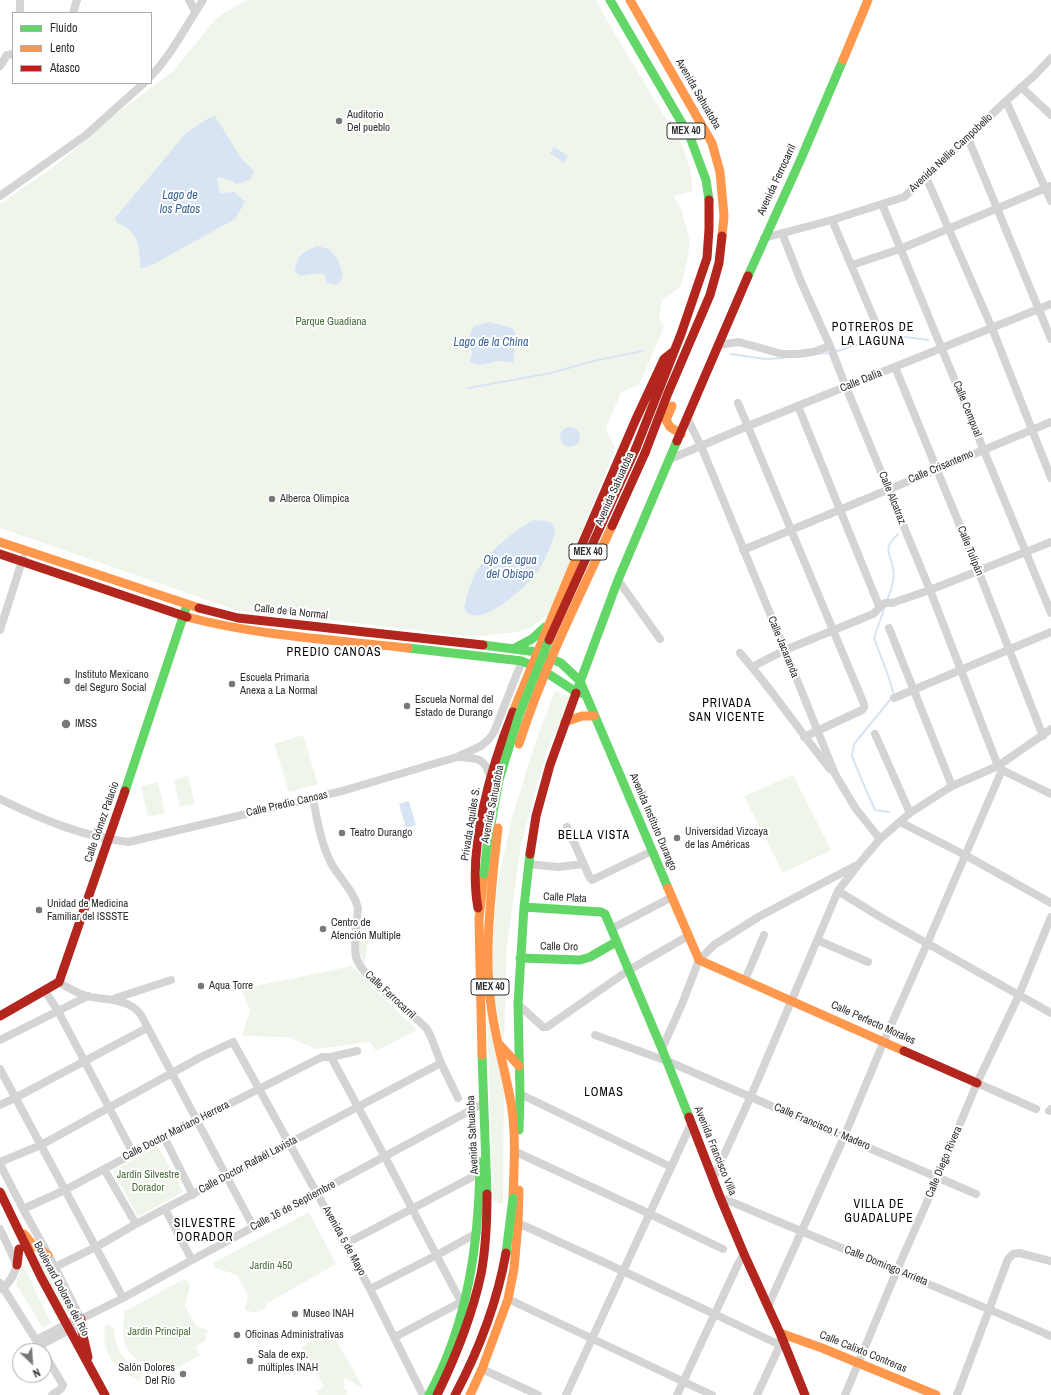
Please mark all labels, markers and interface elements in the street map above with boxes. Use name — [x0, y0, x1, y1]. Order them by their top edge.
legend — [12, 12, 152, 84]
text: Fluido — [50, 20, 77, 36]
text: Lento — [50, 40, 75, 56]
street label: Avenida Sahuatoba — [673, 56, 723, 132]
text: Atasco — [50, 60, 80, 76]
place label: Auditorio Del pueblo — [347, 108, 390, 134]
street label: Avenida Nellie Campobello — [907, 111, 995, 195]
marker: Auditorio Del pueblo — [334, 116, 344, 126]
road number: MEX 40 — [667, 123, 705, 139]
street label: Avenida Ferrocarril — [755, 142, 799, 218]
water label: Lago de los Patos — [160, 189, 200, 217]
park label: Parque Guadiana — [295, 315, 367, 329]
district label: POTREROS DE LA LAGUNA — [832, 321, 914, 349]
water label: Lago de la China — [454, 336, 528, 350]
street label: Calle Dalia — [838, 367, 884, 395]
street label: Calle Cempual — [950, 379, 984, 439]
street label: Calle Crisantemo — [906, 447, 976, 487]
street label: Avenida Sahuatoba — [593, 450, 637, 528]
street label: Calle Alcatraz — [875, 470, 909, 526]
place label: Alberca Olimpica — [280, 492, 349, 506]
marker: Alberca Olimpica — [267, 494, 277, 504]
street label: Calle Tulipán — [954, 524, 986, 578]
road number: MEX 40 — [569, 544, 607, 560]
water label: Ojo de agua del Obispo — [483, 554, 537, 582]
street label: Calle de la Normal — [253, 602, 329, 622]
street label: Calle Jacaranda — [765, 614, 801, 680]
district label: PREDIO CANOAS — [286, 646, 382, 660]
place label: Instituto Mexicano del Seguro Social — [75, 668, 149, 694]
place label: Escuela Primaria Anexa a La Normal — [240, 671, 317, 697]
marker: Instituto Mexicano del Seguro Social — [62, 676, 72, 686]
marker: Escuela Primaria Anexa a La Normal — [227, 679, 237, 689]
place label: Escuela Normal del Estado de Durango — [415, 693, 493, 719]
district label: PRIVADA SAN VICENTE — [689, 697, 765, 725]
marker: Escuela Normal del Estado de Durango — [402, 701, 412, 711]
place label: IMSS — [75, 717, 97, 731]
marker: IMSS — [60, 718, 72, 730]
street label: Avenida Sahuatoba — [479, 764, 507, 844]
street label: Avenida Instituto Durango — [626, 771, 680, 873]
street label: Calle Gómez Palacio — [82, 780, 122, 864]
street label: Privada Aquiles S. — [459, 786, 483, 862]
street label: Calle Predio Canoas — [245, 788, 329, 820]
place label: Universidad Vizcaya de las Américas — [685, 825, 768, 851]
place label: Teatro Durango — [350, 826, 412, 840]
marker: Teatro Durango — [337, 828, 347, 838]
district label: BELLA VISTA — [558, 829, 630, 843]
marker: Universidad Vizcaya de las Américas — [672, 833, 682, 843]
street label: Calle Plata — [543, 890, 587, 906]
place label: Unidad de Medicina Familiar del ISSSTE — [47, 897, 129, 923]
marker: Unidad de Medicina Familiar del ISSSTE — [34, 905, 44, 915]
place label: Centro de Atención Multiple — [331, 916, 401, 942]
marker: Centro de Atención Multiple — [318, 924, 328, 934]
street label: Calle Oro — [540, 940, 578, 954]
street label: Calle Ferrocarril — [362, 968, 418, 1022]
place label: Aqua Torre — [209, 979, 253, 993]
road number: MEX 40 — [471, 979, 509, 995]
marker: Aqua Torre — [196, 981, 206, 991]
street label: Calle Perfecto Morales — [829, 998, 917, 1048]
district label: LOMAS — [584, 1086, 624, 1100]
street label: Avenida Sahuatoba — [464, 1095, 482, 1175]
street label: Calle Doctor Mariano Herrera — [120, 1098, 232, 1164]
street label: Calle Francisco I. Madero — [772, 1101, 872, 1153]
street label: Avenida Francisco Villa — [691, 1105, 739, 1197]
street label: Calle Diego Rivera — [923, 1124, 965, 1200]
street label: Calle Doctor Rafaél Lavista — [196, 1133, 300, 1197]
park label: Jardín Silvestre Dorador — [117, 1168, 179, 1194]
street label: Calle 16 de Septiembre — [248, 1178, 338, 1234]
district label: VILLA DE GUADALUPE — [844, 1198, 914, 1226]
street label: Avenida 5 de Mayo — [319, 1204, 369, 1278]
district label: SILVESTRE DORADOR — [174, 1217, 236, 1245]
street label: Boulevard Dolores del Río — [30, 1239, 92, 1339]
street label: Calle Domingo Arrieta — [842, 1243, 930, 1289]
park label: Jardín 450 — [250, 1259, 292, 1273]
place label: Museo INAH — [303, 1307, 354, 1321]
marker: Museo INAH — [290, 1309, 300, 1319]
park label: Jardín Principal — [127, 1325, 191, 1339]
place label: Oficinas Administrativas — [245, 1328, 344, 1342]
street label: Calle Calixto Contreras — [817, 1328, 909, 1376]
marker: Oficinas Administrativas — [232, 1330, 242, 1340]
north arrow — [12, 1343, 52, 1383]
place label: Sala de exp. múltiples INAH — [258, 1348, 318, 1374]
marker: Sala de exp. múltiples INAH — [245, 1356, 255, 1366]
place label: Salón Dolores Del Río — [118, 1361, 175, 1387]
text: N — [31, 1365, 43, 1381]
marker: Salón Dolores Del Río — [178, 1369, 188, 1379]

